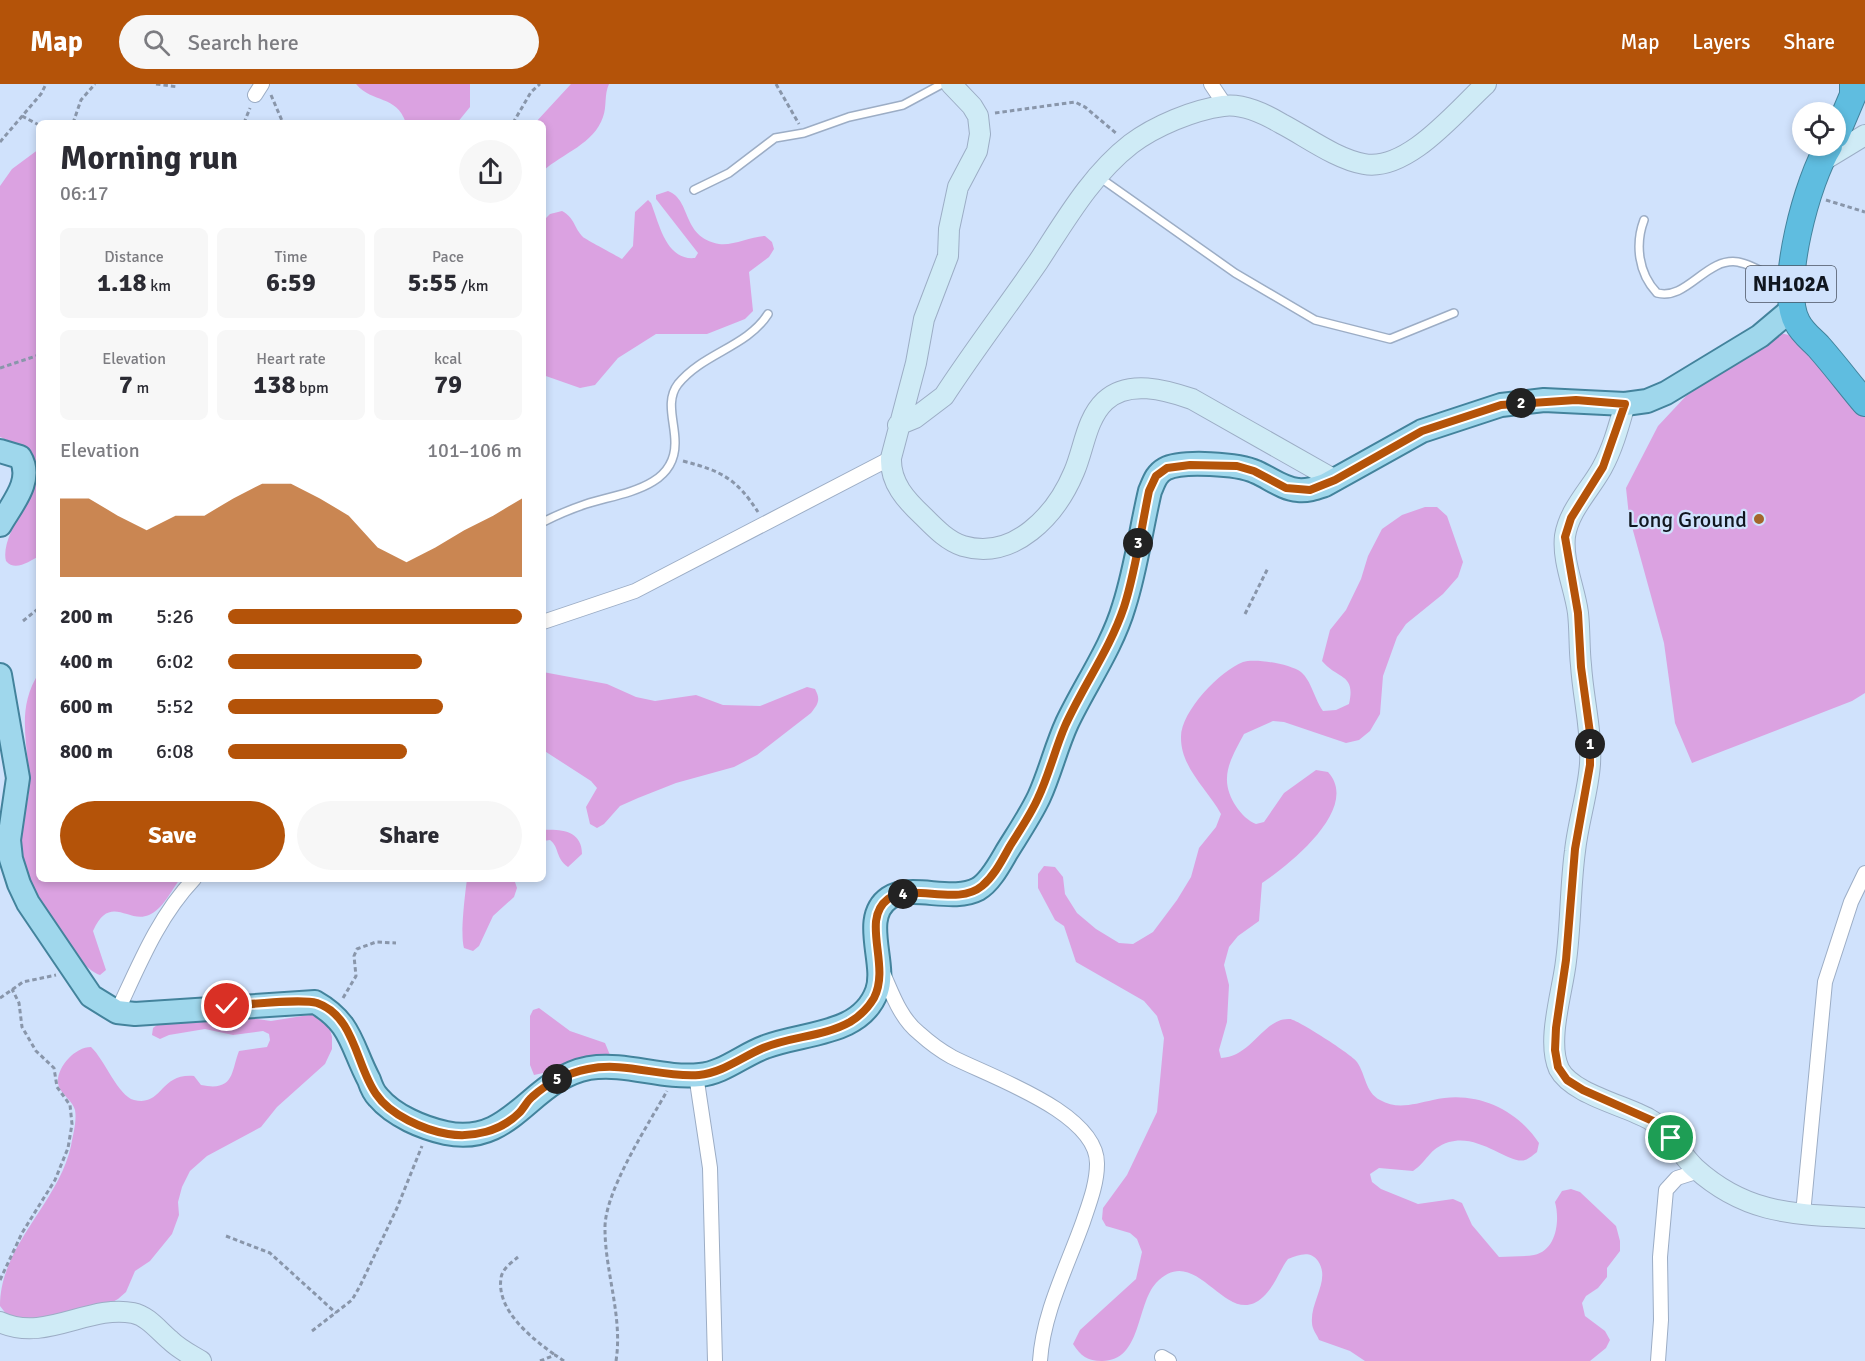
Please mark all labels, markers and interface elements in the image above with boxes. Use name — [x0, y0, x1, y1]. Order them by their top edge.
search box — [119, 15, 539, 69]
text: Map — [30, 25, 83, 59]
icon: search — [140, 26, 173, 59]
text: Search here — [188, 29, 299, 56]
text: Map — [1621, 29, 1659, 55]
text: Layers — [1692, 29, 1750, 55]
text: Share — [1783, 29, 1835, 55]
map controls — [1792, 102, 1846, 156]
button: locate — [1792, 102, 1846, 156]
text: Morning run — [60, 138, 238, 179]
button: share — [459, 140, 522, 203]
text: 06:17 — [60, 181, 109, 206]
text: Distance — [104, 247, 164, 267]
text: Time — [275, 247, 307, 267]
text: Pace — [432, 247, 464, 267]
road number: NH102A — [1746, 266, 1836, 302]
text: 1.18 — [97, 267, 147, 299]
text: 6:59 — [266, 267, 316, 299]
text: 5:55 — [408, 267, 457, 299]
text: km — [147, 276, 171, 296]
text: /km — [457, 276, 488, 296]
text: Elevation — [102, 349, 166, 369]
text: Heart rate — [256, 349, 326, 369]
text: kcal — [434, 349, 462, 369]
text: 7 — [119, 369, 133, 401]
text: 138 — [253, 369, 295, 401]
text: 79 — [434, 369, 462, 401]
text: m — [133, 378, 149, 398]
text: bpm — [295, 378, 329, 398]
pin: 2 — [1506, 388, 1536, 418]
text: 2 — [1517, 393, 1525, 413]
text: Elevation — [60, 438, 140, 463]
text: 101–106 m — [427, 438, 522, 463]
place label: Long Ground — [1627, 506, 1747, 533]
marker: Long Ground — [1752, 512, 1766, 526]
pin: 3 — [1123, 528, 1153, 558]
text: 3 — [1134, 533, 1142, 553]
text: 200 m — [60, 604, 113, 629]
text: 5:26 — [156, 604, 194, 629]
text: 400 m — [60, 649, 113, 674]
text: 6:02 — [156, 649, 194, 674]
text: 600 m — [60, 694, 113, 719]
text: 5:52 — [156, 694, 194, 719]
pin: 1 — [1575, 729, 1605, 759]
text: 1 — [1586, 734, 1594, 754]
text: 800 m — [60, 739, 113, 764]
text: 6:08 — [156, 739, 194, 764]
button: Save — [60, 801, 285, 870]
button: Share — [297, 801, 522, 870]
pin: 4 — [888, 879, 918, 909]
text: 4 — [899, 884, 907, 904]
pin — [201, 980, 252, 1031]
icon: check — [210, 989, 243, 1022]
pin: 5 — [542, 1064, 572, 1094]
text: 5 — [553, 1069, 561, 1089]
pin — [1645, 1112, 1696, 1163]
icon: arrive — [1654, 1121, 1687, 1154]

